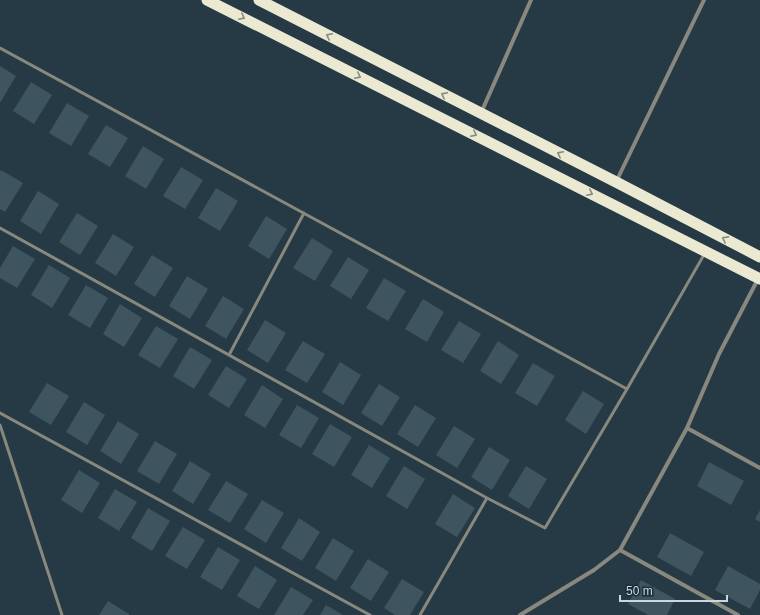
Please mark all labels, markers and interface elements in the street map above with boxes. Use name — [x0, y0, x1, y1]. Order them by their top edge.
one-way arrow — [238, 13, 245, 20]
one-way arrow — [325, 33, 333, 40]
one-way arrow — [354, 71, 361, 79]
one-way arrow — [441, 92, 449, 99]
one-way arrow — [470, 129, 478, 137]
one-way arrow — [557, 151, 565, 158]
one-way arrow — [586, 188, 594, 196]
one-way arrow — [722, 236, 730, 244]
scale bar — [620, 577, 727, 603]
text: 50 m — [626, 584, 653, 598]

